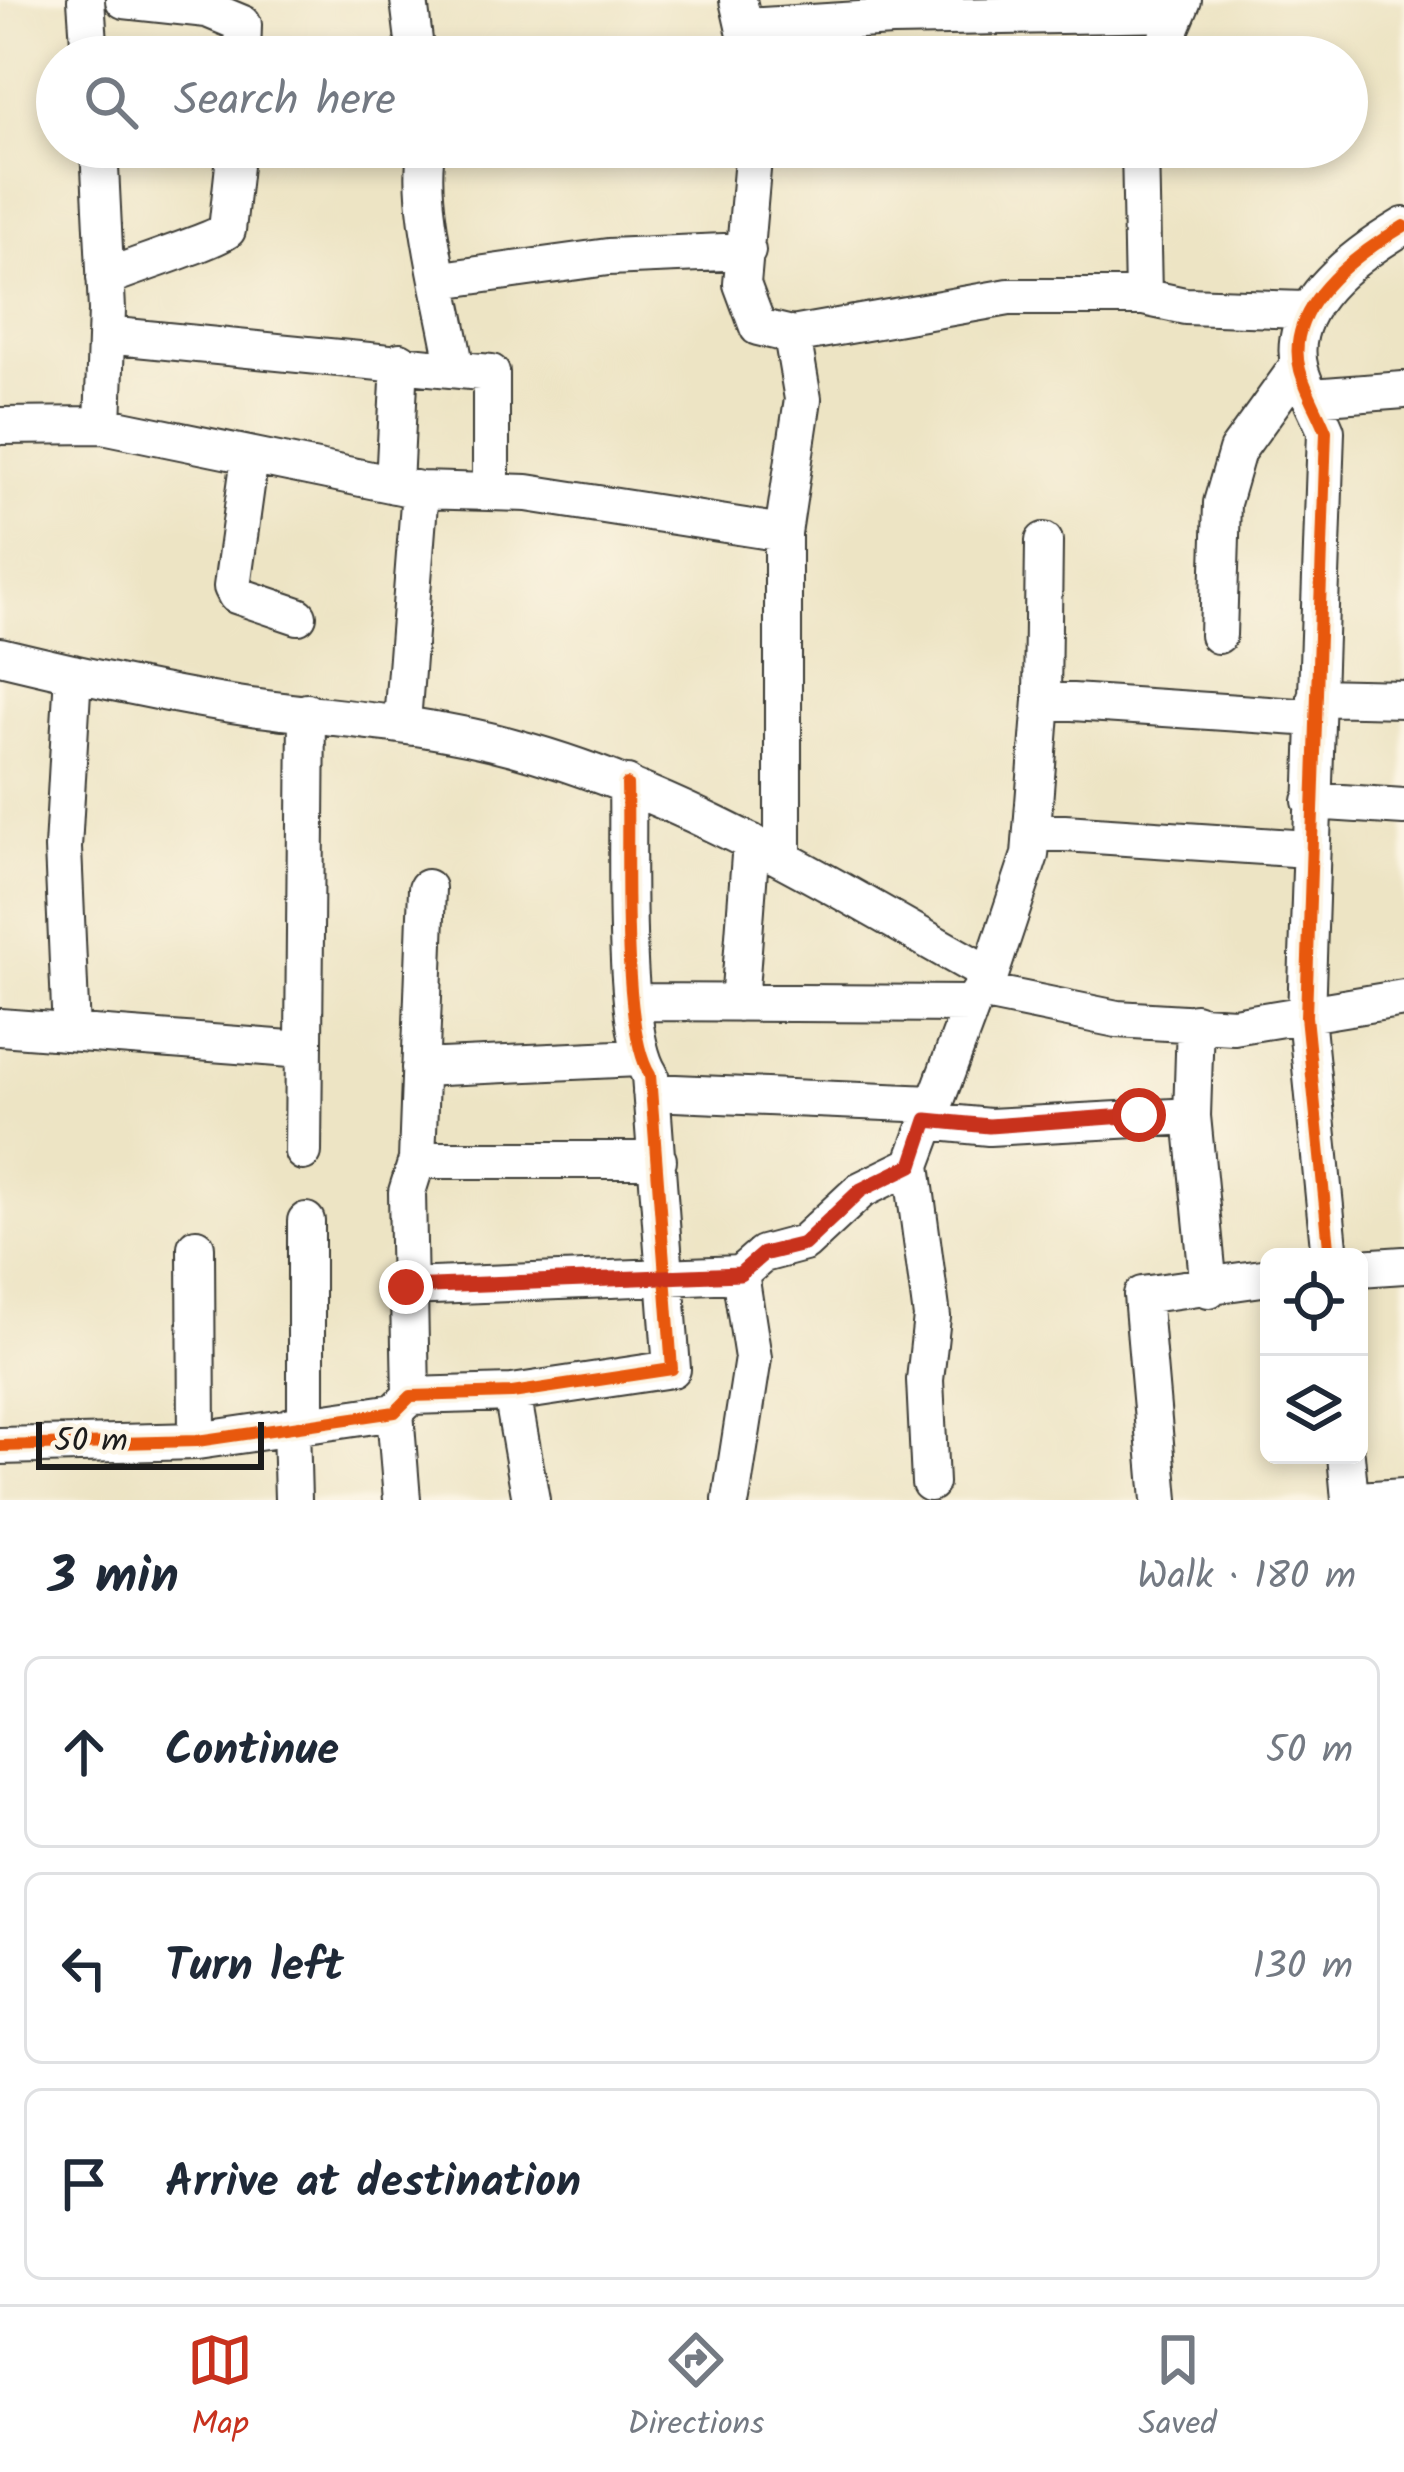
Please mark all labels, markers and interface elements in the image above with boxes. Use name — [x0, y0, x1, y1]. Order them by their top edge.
search box — [36, 36, 1368, 168]
text: Search here — [174, 66, 396, 138]
icon: search — [78, 69, 144, 135]
route start — [1112, 1088, 1166, 1142]
map controls — [1260, 1248, 1368, 1464]
button: locate — [1260, 1248, 1368, 1356]
route end — [379, 1260, 433, 1314]
button: layers — [1260, 1356, 1368, 1464]
scale bar — [36, 1416, 264, 1469]
text: 50 m — [54, 1416, 128, 1469]
text: 3 min — [48, 1538, 179, 1619]
text: Walk · 180 m — [1137, 1547, 1356, 1609]
text: Continue — [165, 1716, 339, 1788]
icon: ahead — [51, 1719, 117, 1785]
text: 50 m — [1266, 1721, 1353, 1783]
text: Turn left — [165, 1932, 344, 2004]
icon: left — [51, 1935, 117, 2001]
text: 130 m — [1252, 1937, 1353, 1999]
text: Arrive at destination — [165, 2148, 581, 2220]
icon: arrive — [51, 2151, 117, 2217]
tab: Map — [187, 2327, 253, 2452]
tab: Directions — [627, 2327, 764, 2452]
tab: Saved — [1139, 2327, 1217, 2452]

